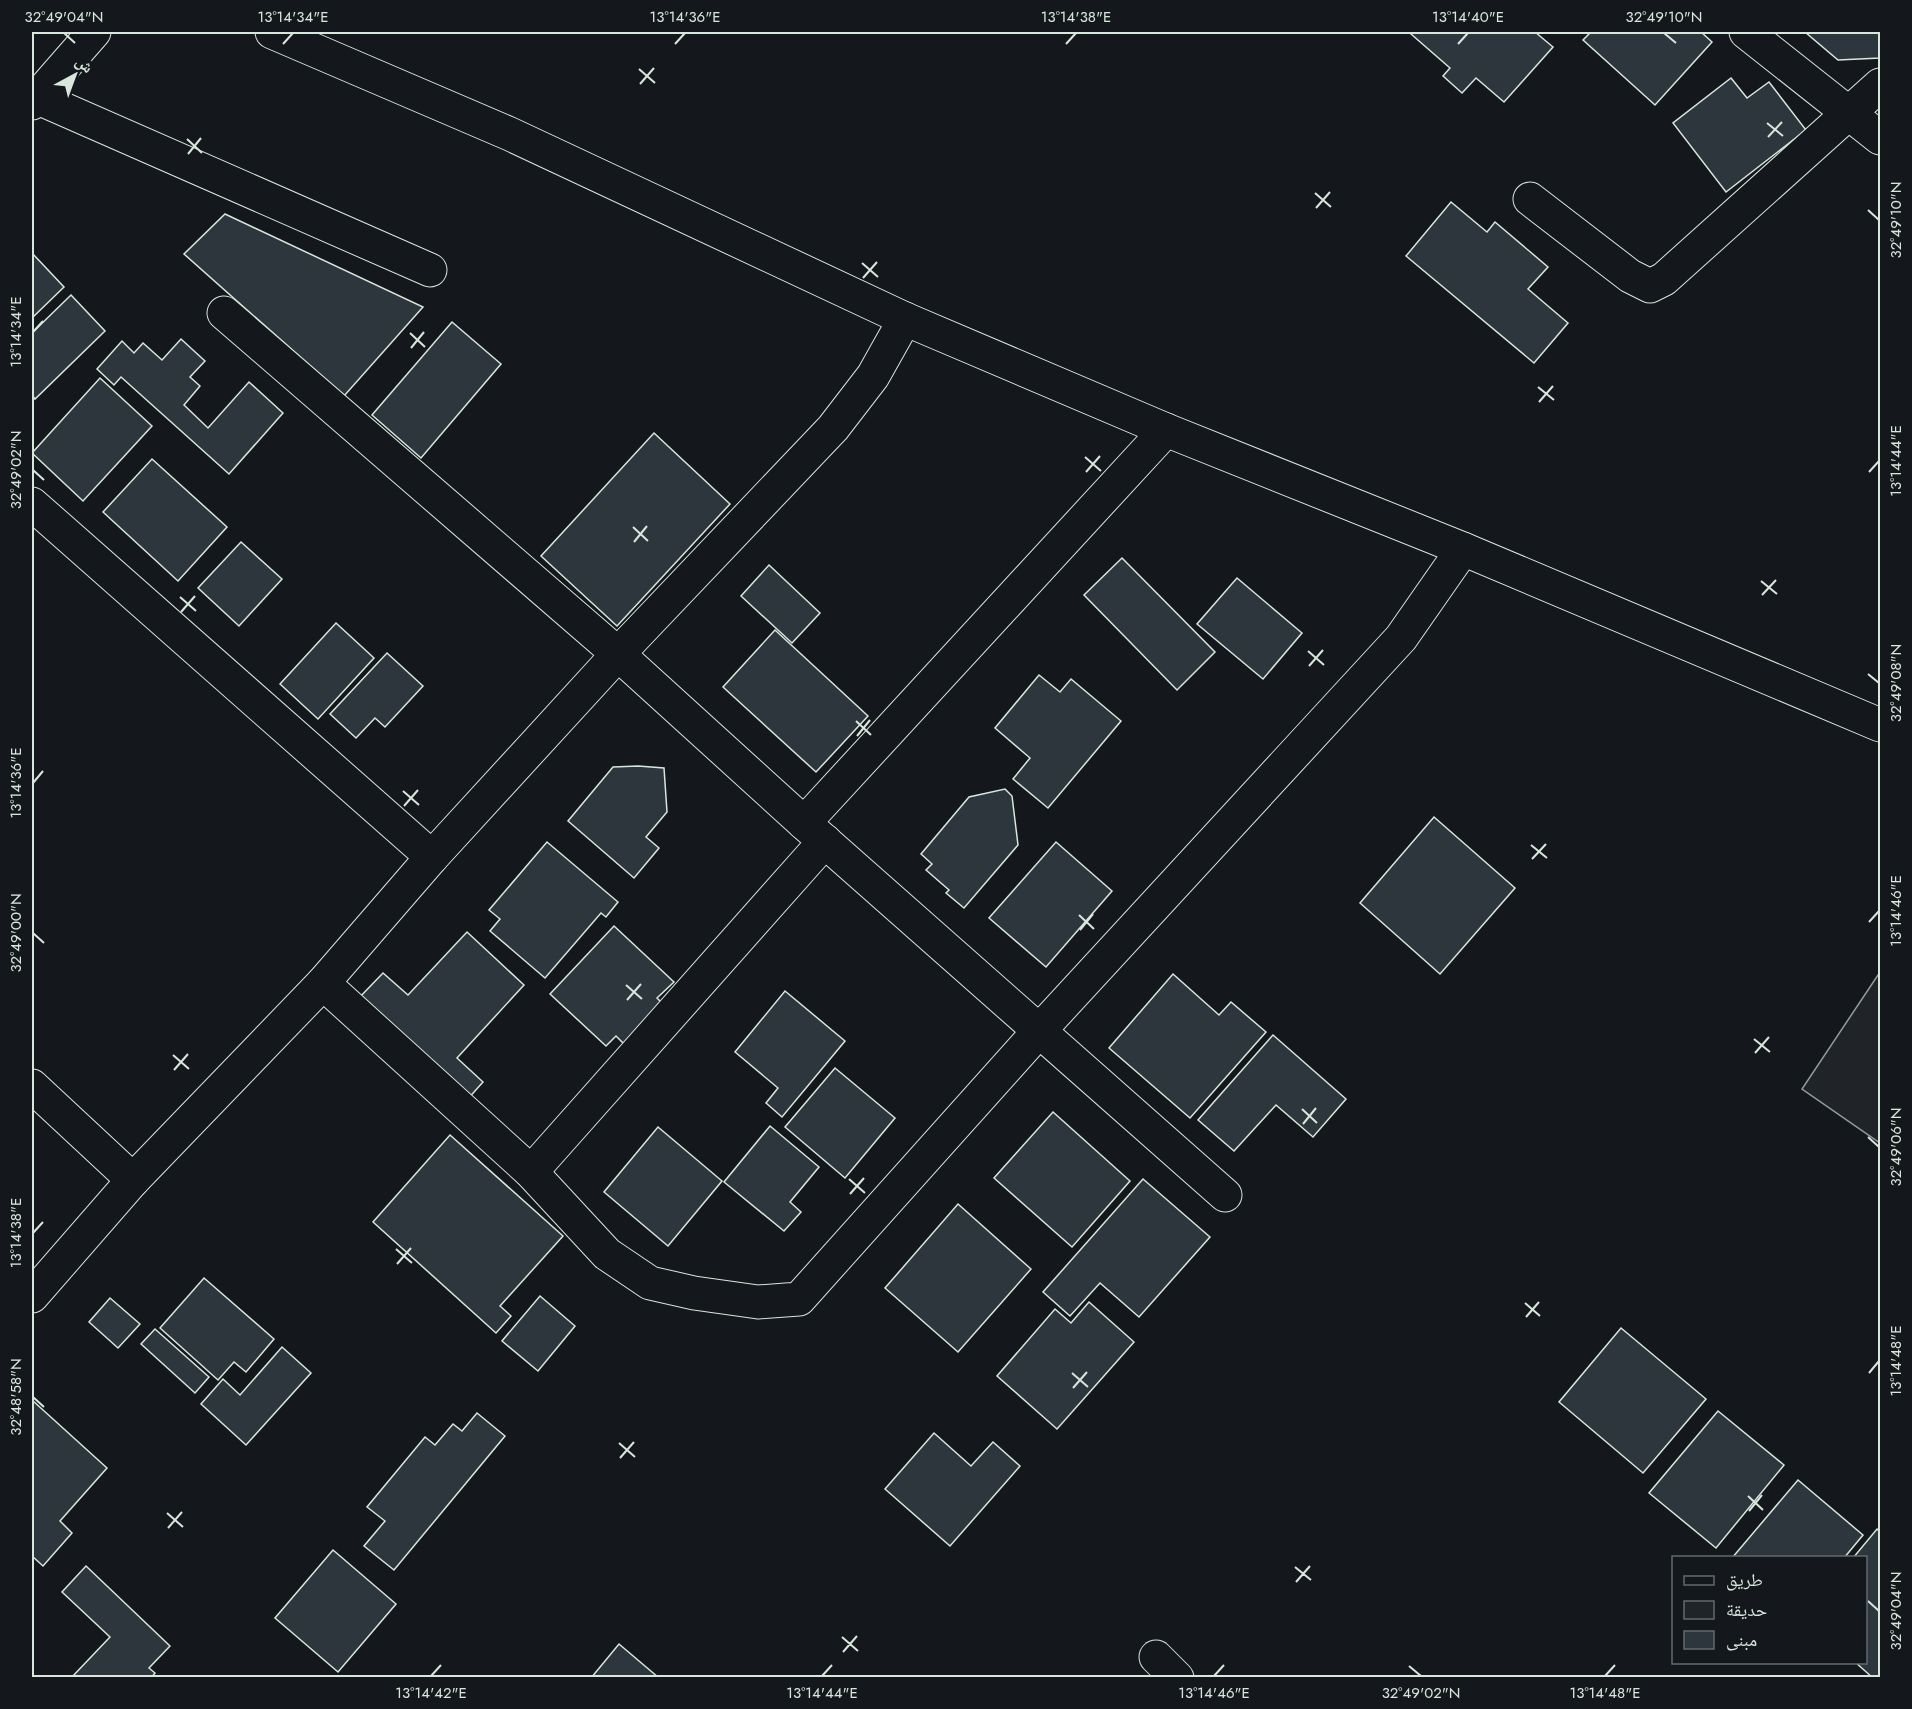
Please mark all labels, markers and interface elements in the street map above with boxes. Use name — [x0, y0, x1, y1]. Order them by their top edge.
text: 32°49'04"N — [25, 6, 103, 28]
text: 13°14'34"E — [257, 6, 329, 28]
text: 13°14'36"E — [650, 6, 720, 28]
text: 13°14'38"E — [1041, 6, 1111, 28]
text: 13°14'40"E — [1432, 6, 1504, 28]
text: 32°49'10"N — [1626, 6, 1702, 28]
north arrow — [45, 45, 105, 105]
text: ش — [71, 50, 98, 78]
text: 32°49'10"N — [1885, 182, 1907, 258]
text: 13°14'34"E — [5, 296, 27, 368]
text: 13°14'44"E — [1885, 425, 1907, 497]
text: 32°49'02"N — [5, 431, 27, 509]
text: 32°49'08"N — [1885, 644, 1907, 722]
text: 13°14'36"E — [5, 748, 27, 818]
text: 13°14'46"E — [1885, 875, 1907, 947]
text: 32°49'00"N — [5, 893, 27, 973]
text: 32°49'06"N — [1885, 1108, 1907, 1186]
text: 13°14'38"E — [5, 1198, 27, 1268]
text: 13°14'48"E — [1885, 1325, 1907, 1397]
text: 32°48'58"N — [5, 1358, 27, 1436]
legend — [1672, 1556, 1867, 1664]
text: طريق — [1726, 1567, 1763, 1593]
text: 32°49'04"N — [1885, 1572, 1907, 1650]
text: حديقة — [1726, 1597, 1767, 1623]
text: مبنى — [1726, 1627, 1757, 1653]
text: 13°14'42"E — [395, 1682, 467, 1704]
text: 13°14'44"E — [786, 1682, 858, 1704]
text: 13°14'46"E — [1178, 1682, 1250, 1704]
text: 32°49'02"N — [1382, 1682, 1460, 1704]
text: 13°14'48"E — [1569, 1682, 1641, 1704]

